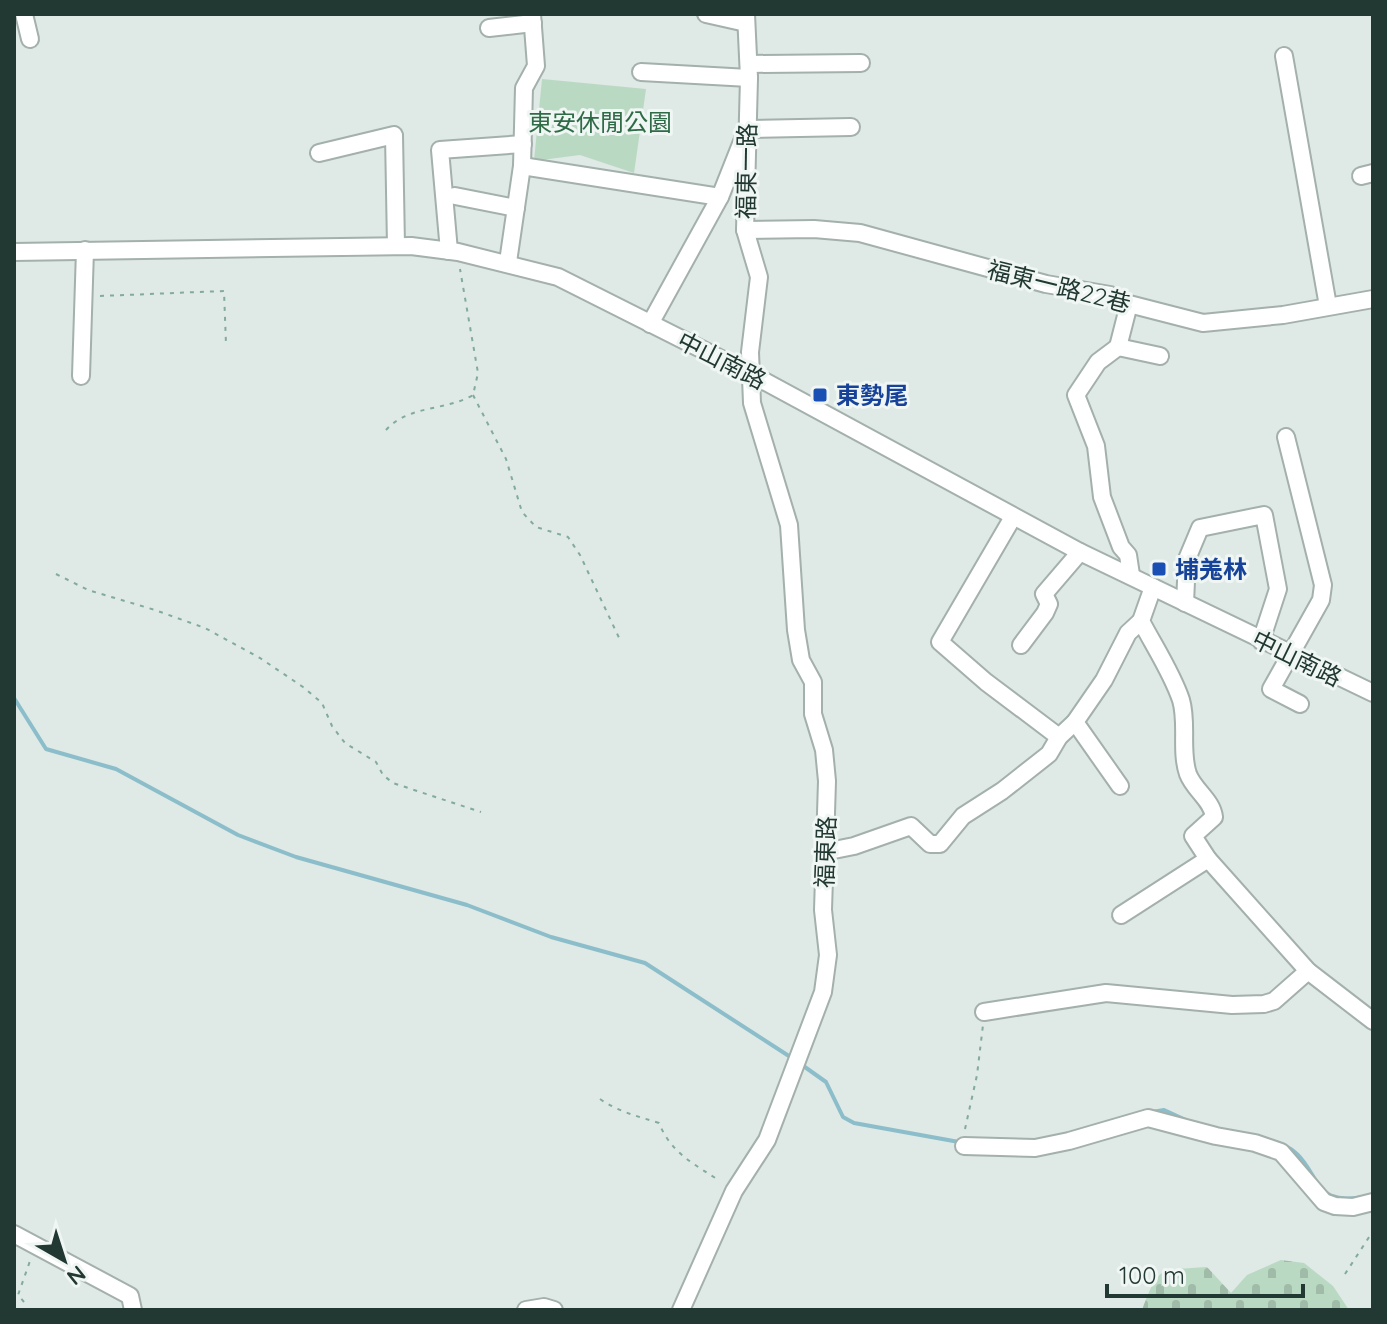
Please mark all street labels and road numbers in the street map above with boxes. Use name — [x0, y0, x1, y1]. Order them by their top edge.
street label: 福東一路 — [730, 123, 762, 219]
street label: 福東一路22巷 — [984, 254, 1134, 318]
street label: 中山南路 — [672, 325, 772, 395]
street label: 中山南路 — [1247, 623, 1347, 693]
street label: 福東路 — [809, 815, 841, 889]

